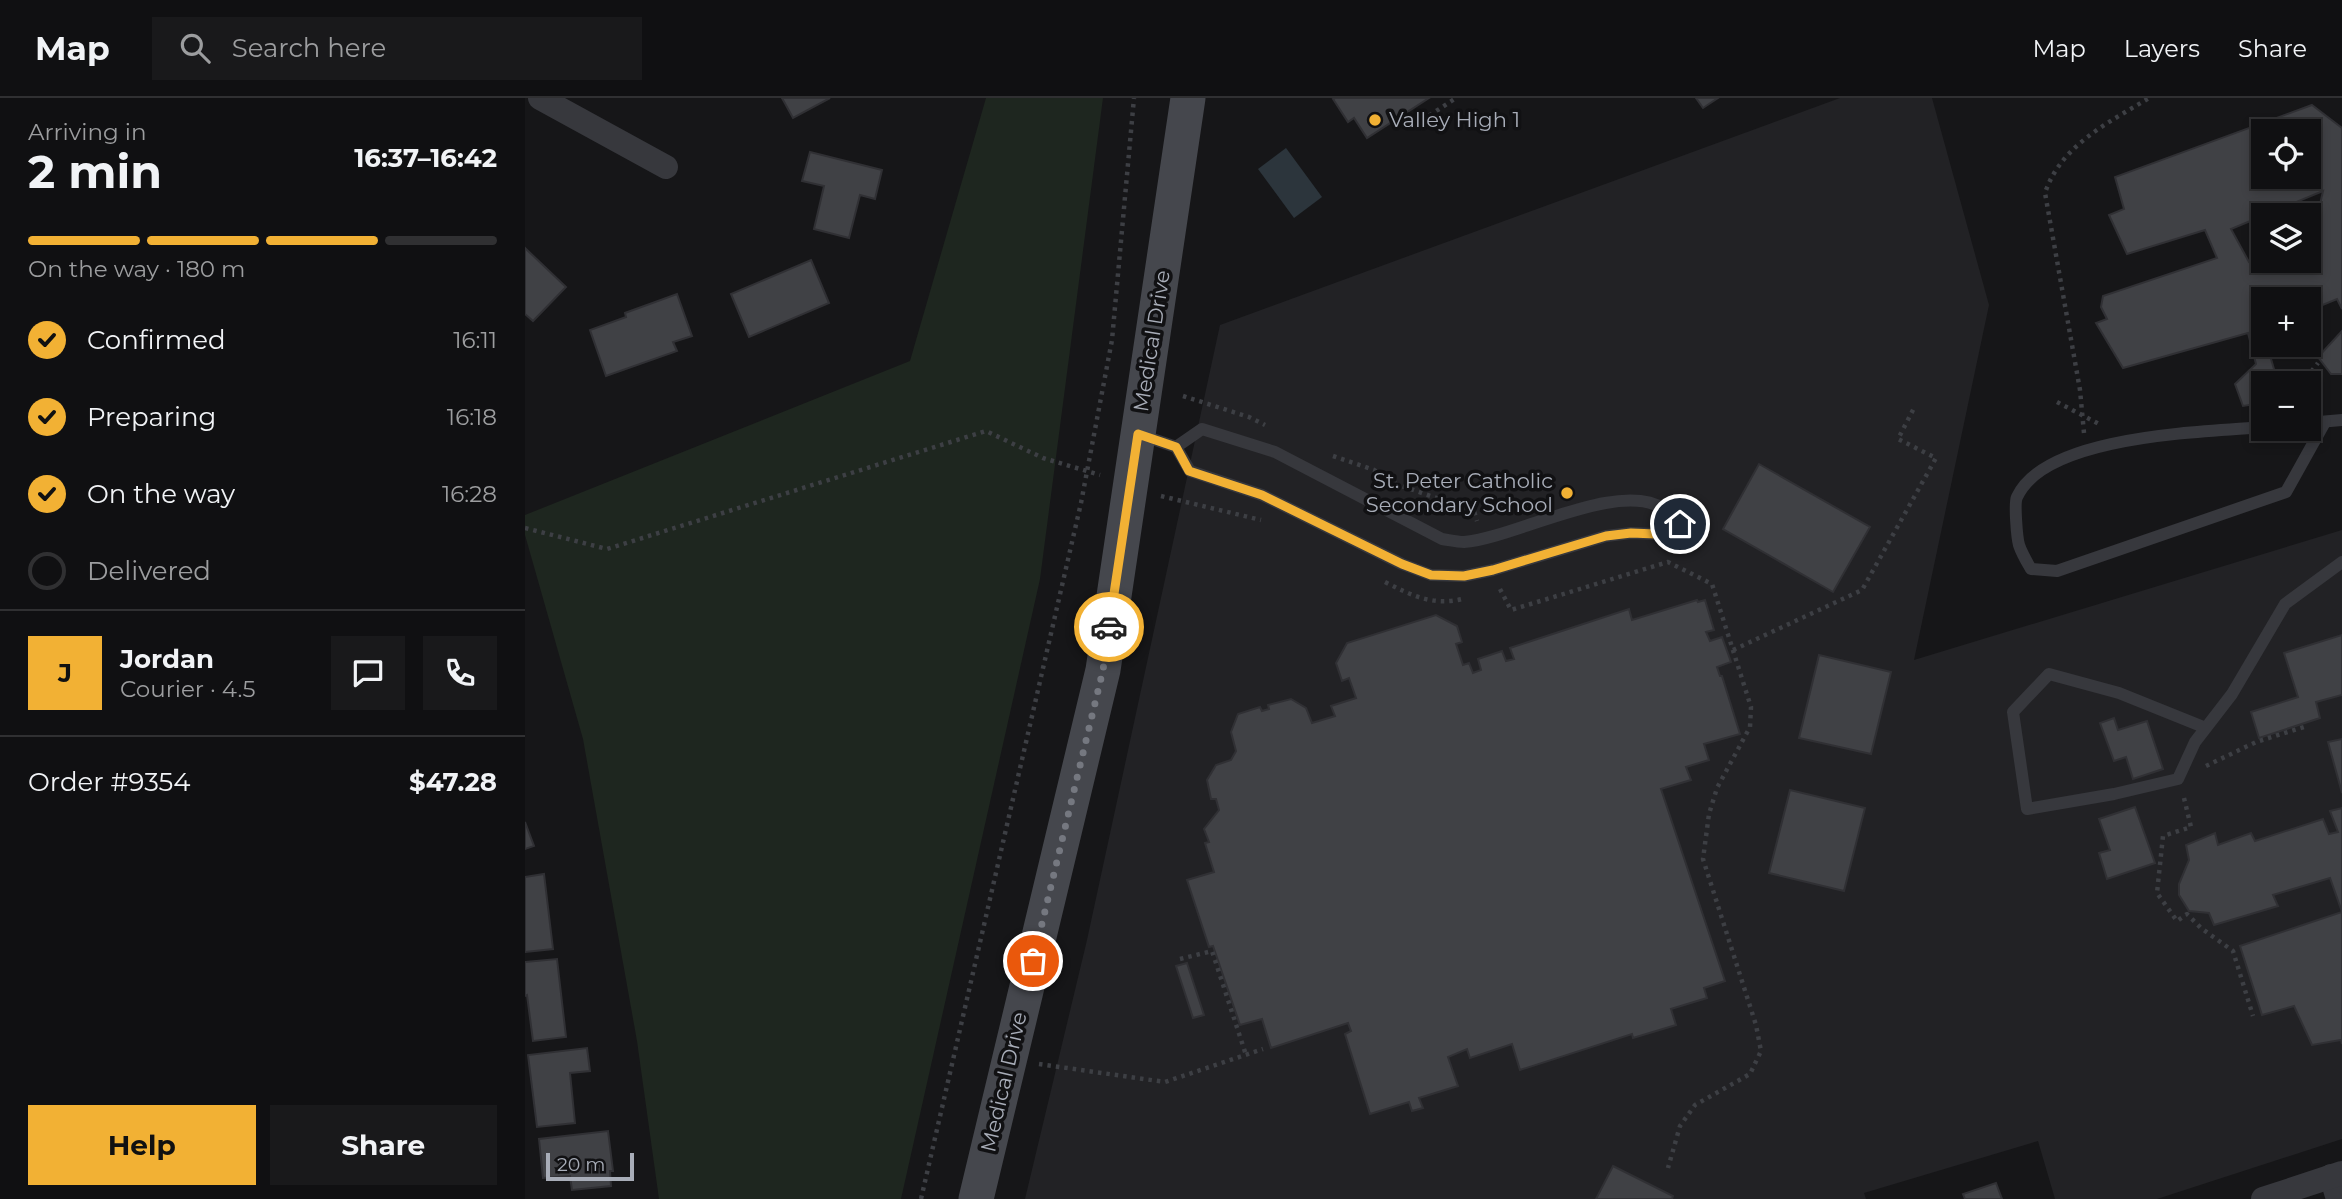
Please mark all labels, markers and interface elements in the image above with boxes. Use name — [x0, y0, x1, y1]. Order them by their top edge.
search box — [152, 17, 642, 80]
text: Map — [35, 28, 110, 68]
icon: search — [176, 29, 214, 67]
text: Search here — [232, 32, 386, 64]
text: Map — [2032, 34, 2086, 63]
text: Layers — [2124, 34, 2200, 63]
text: Share — [2238, 34, 2307, 63]
place label: Valley High 1 — [1389, 107, 1520, 132]
marker: Valley High 1 — [1367, 112, 1383, 128]
text: Arriving in — [28, 118, 147, 146]
map controls — [2251, 119, 2321, 441]
button: locate — [2251, 119, 2321, 189]
text: 16:37–16:42 — [354, 142, 497, 174]
text: 2 min — [28, 143, 162, 200]
button: layers — [2251, 203, 2321, 273]
text: On the way · 180 m — [28, 255, 246, 283]
street label: Medical Drive — [1128, 268, 1175, 413]
button: + — [2251, 287, 2321, 357]
icon: check — [28, 321, 66, 359]
text: Confirmed — [87, 324, 226, 356]
text: 16:11 — [453, 326, 497, 354]
button: − — [2251, 371, 2321, 441]
icon: check — [28, 398, 66, 436]
text: Preparing — [87, 401, 216, 433]
text: 16:18 — [447, 403, 497, 431]
place label: St. Peter Catholic Secondary School — [1366, 468, 1553, 517]
icon: check — [28, 475, 66, 513]
text: On the way — [87, 478, 235, 510]
text: 16:28 — [442, 480, 497, 508]
marker: St. Peter Catholic Secondary School — [1559, 485, 1575, 501]
pin — [1650, 494, 1710, 554]
icon: home — [1661, 505, 1699, 543]
text: Delivered — [87, 555, 211, 587]
courier — [1074, 592, 1144, 662]
icon: car — [1090, 608, 1128, 646]
button: chat — [331, 636, 405, 710]
button: phone — [423, 636, 497, 710]
text: Jordan — [120, 643, 214, 675]
text: J — [58, 657, 72, 689]
text: Courier · 4.5 — [120, 675, 255, 703]
text: Order #9354 — [28, 766, 190, 798]
text: $47.28 — [409, 766, 497, 798]
pin — [1003, 931, 1063, 991]
icon: bag — [1014, 942, 1052, 980]
street label: Medical Drive — [975, 1009, 1032, 1154]
button: Help — [28, 1105, 256, 1185]
button: Share — [270, 1105, 497, 1185]
scale bar — [546, 1150, 633, 1182]
text: 20 m — [557, 1153, 605, 1176]

